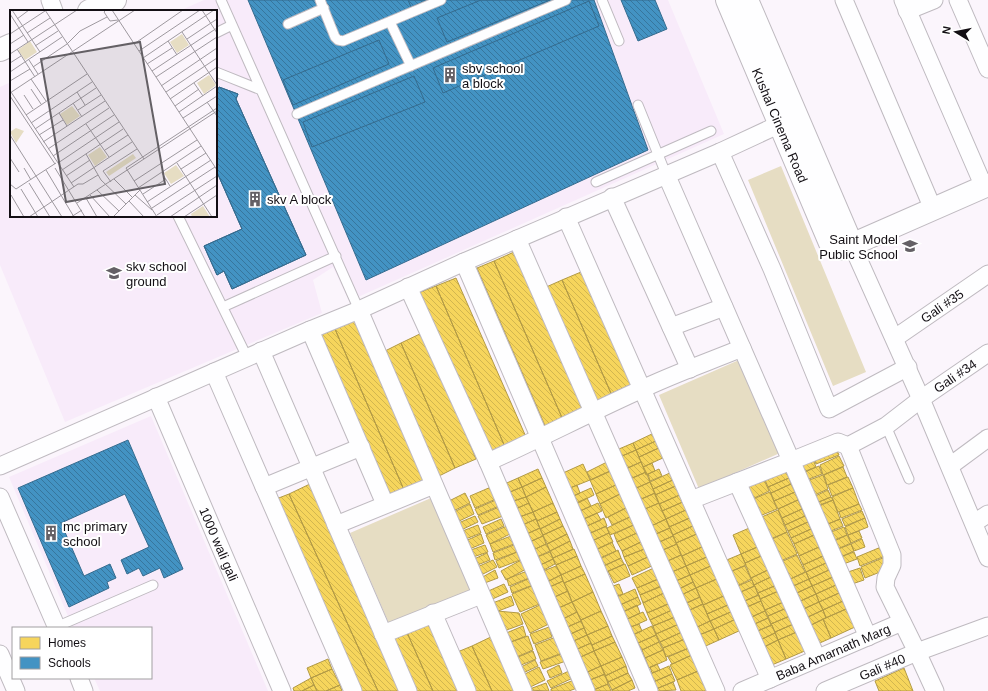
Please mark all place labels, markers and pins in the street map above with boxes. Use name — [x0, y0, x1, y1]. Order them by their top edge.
place label: sbv school a block — [462, 61, 524, 91]
building icon: sbv school a block — [441, 66, 459, 84]
building icon: skv A block — [246, 190, 264, 208]
place label: skv A block — [267, 192, 332, 207]
place label: Saint Model Public School — [819, 232, 898, 262]
school or university icon: Saint Model Public School — [901, 237, 919, 255]
place label: skv school ground — [126, 259, 187, 289]
school or university icon: skv school ground — [105, 264, 123, 282]
place label: mc primary school — [63, 519, 128, 549]
building icon: mc primary school — [42, 524, 60, 542]

